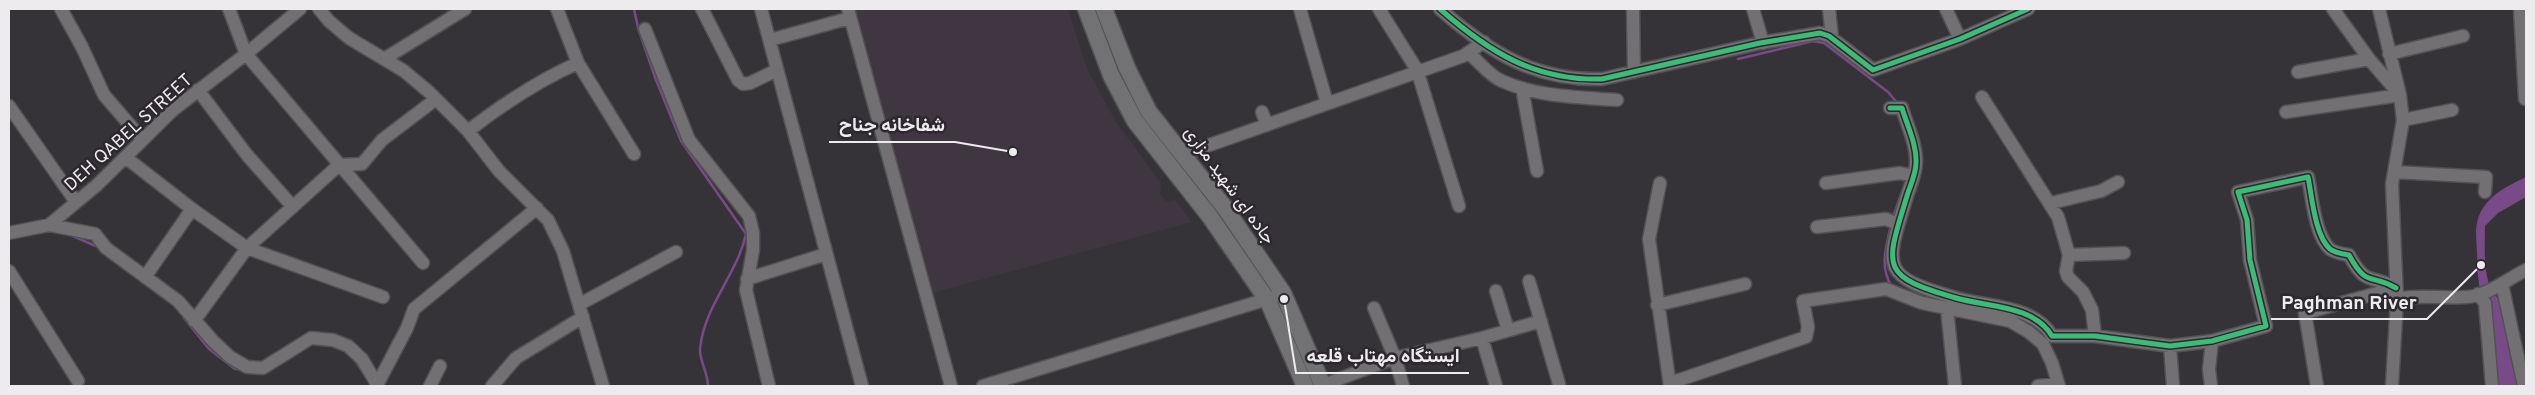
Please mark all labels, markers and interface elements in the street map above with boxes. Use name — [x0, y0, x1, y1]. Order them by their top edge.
street label: DEH QABEL STREET — [60, 69, 198, 197]
callout: شفاخانه جناح — [829, 108, 955, 142]
text: شفاخانه جناح — [839, 114, 945, 138]
street label: جاده ای شهید مزاری — [1178, 122, 1280, 250]
callout: Paghman River — [2271, 285, 2427, 319]
text: Paghman River — [2281, 292, 2417, 316]
callout: ایستگاه مهتاب قلعه — [1296, 339, 1469, 373]
text: ایستگاه مهتاب قلعه — [1306, 345, 1460, 369]

